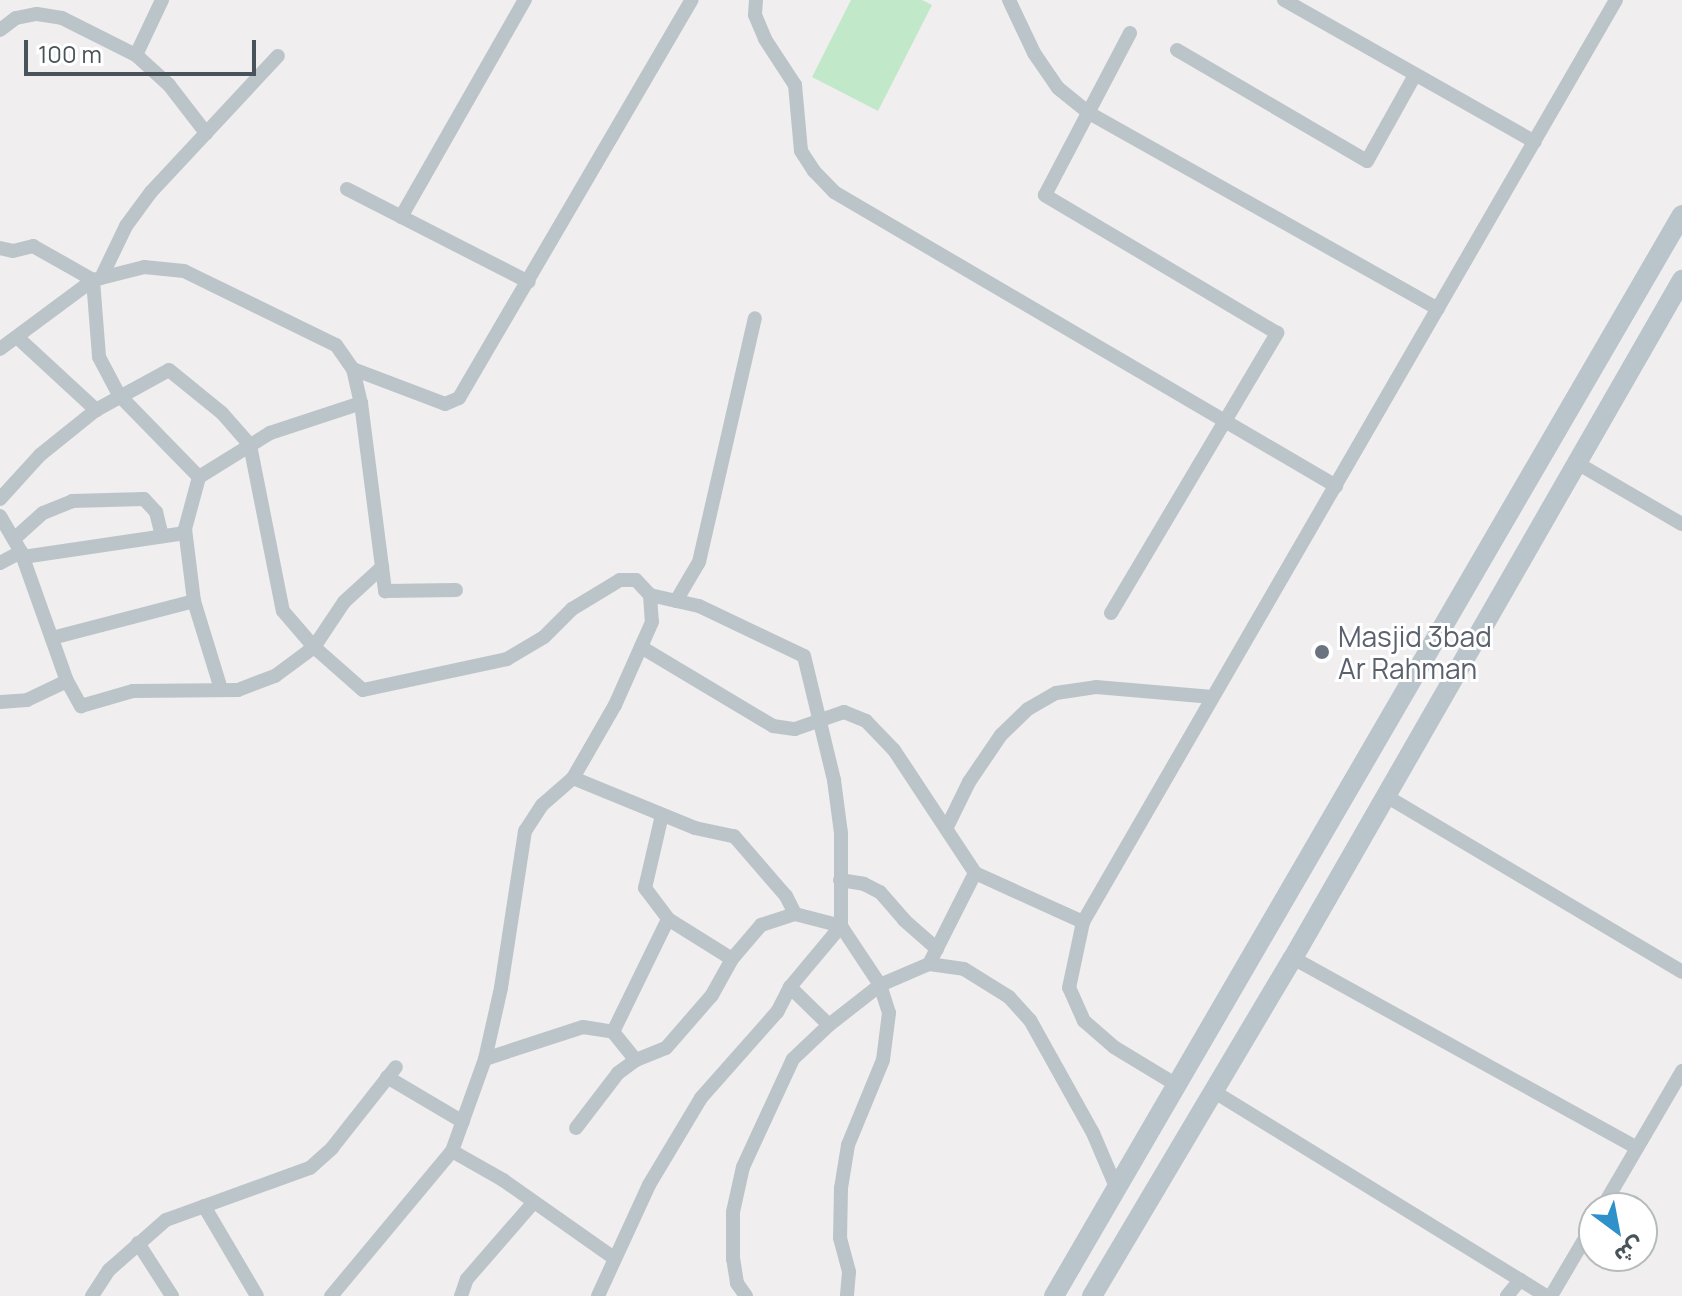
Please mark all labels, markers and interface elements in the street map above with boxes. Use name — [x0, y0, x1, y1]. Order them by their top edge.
scale bar — [28, 24, 260, 74]
text: 100 m — [38, 37, 102, 70]
place label: Masjid 3bad Ar Rahman — [1338, 619, 1492, 685]
marker: Masjid 3bad Ar Rahman — [1313, 643, 1331, 661]
north arrow — [1578, 1192, 1658, 1272]
text: ش — [1609, 1230, 1650, 1271]

